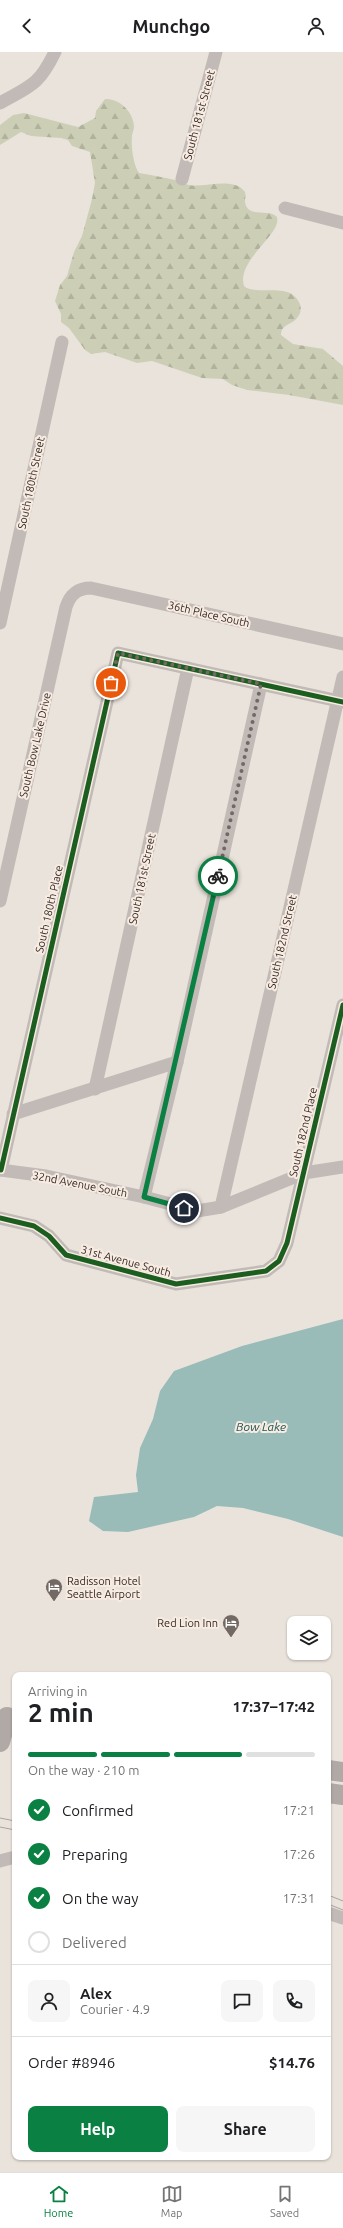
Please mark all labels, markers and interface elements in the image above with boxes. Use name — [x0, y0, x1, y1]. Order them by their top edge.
icon: back — [16, 15, 38, 37]
icon: person — [305, 15, 327, 37]
text: Munchgo — [133, 16, 210, 36]
street label: South 181st Street — [181, 68, 217, 161]
street label: South 180th Street — [15, 435, 47, 530]
street label: 36th Place South — [167, 599, 251, 629]
pin — [94, 666, 128, 700]
icon: bag — [100, 672, 122, 694]
street label: South Bow Lake Drive — [17, 691, 53, 799]
street label: South 181st Street — [127, 832, 158, 926]
courier — [198, 856, 238, 896]
street label: South 180th Place — [33, 864, 65, 954]
icon: bike — [207, 865, 229, 887]
street label: South 182nd Street — [265, 893, 299, 990]
street label: South 182nd Place — [287, 1086, 319, 1178]
street label: 32nd Avenue South — [32, 1169, 128, 1199]
pin — [167, 1191, 201, 1225]
icon: home — [173, 1197, 195, 1219]
street label: 31st Avenue South — [80, 1243, 172, 1279]
water label: Bow Lake — [236, 1420, 286, 1433]
place label: Radisson Hotel Seattle Airport — [67, 1575, 141, 1600]
hotel icon: Radisson Hotel Seattle Airport — [44, 1577, 64, 1602]
hotel icon: Red Lion Inn — [221, 1613, 241, 1638]
map controls — [287, 1616, 331, 1660]
button: layers — [287, 1616, 331, 1660]
place label: Red Lion Inn — [157, 1617, 218, 1629]
text: Arriving in — [28, 1684, 87, 1698]
text: 2 min — [28, 1698, 94, 1727]
text: 17:37–17:42 — [232, 1698, 315, 1715]
text: On the way · 210 m — [28, 1763, 140, 1777]
icon: check — [28, 1799, 50, 1821]
text: Confirmed — [62, 1802, 134, 1819]
text: 17:21 — [282, 1803, 315, 1817]
icon: check — [28, 1843, 50, 1865]
text: Preparing — [62, 1846, 128, 1863]
text: 17:26 — [282, 1847, 315, 1861]
icon: check — [28, 1887, 50, 1909]
text: On the way — [62, 1890, 138, 1907]
text: 17:31 — [282, 1891, 315, 1905]
text: Delivered — [62, 1934, 127, 1951]
button: person — [28, 1980, 70, 2022]
button: chat — [221, 1980, 263, 2022]
button: phone — [273, 1980, 315, 2022]
text: Alex — [80, 1985, 112, 2002]
text: Courier · 4.9 — [80, 2002, 150, 2016]
text: Order #8946 — [28, 2054, 115, 2071]
text: $14.76 — [269, 2054, 315, 2071]
button: Help — [28, 2106, 168, 2152]
button: Share — [176, 2106, 315, 2152]
tab: Home — [44, 2183, 73, 2219]
tab: Map — [161, 2183, 183, 2219]
tab: Saved — [270, 2183, 299, 2219]

